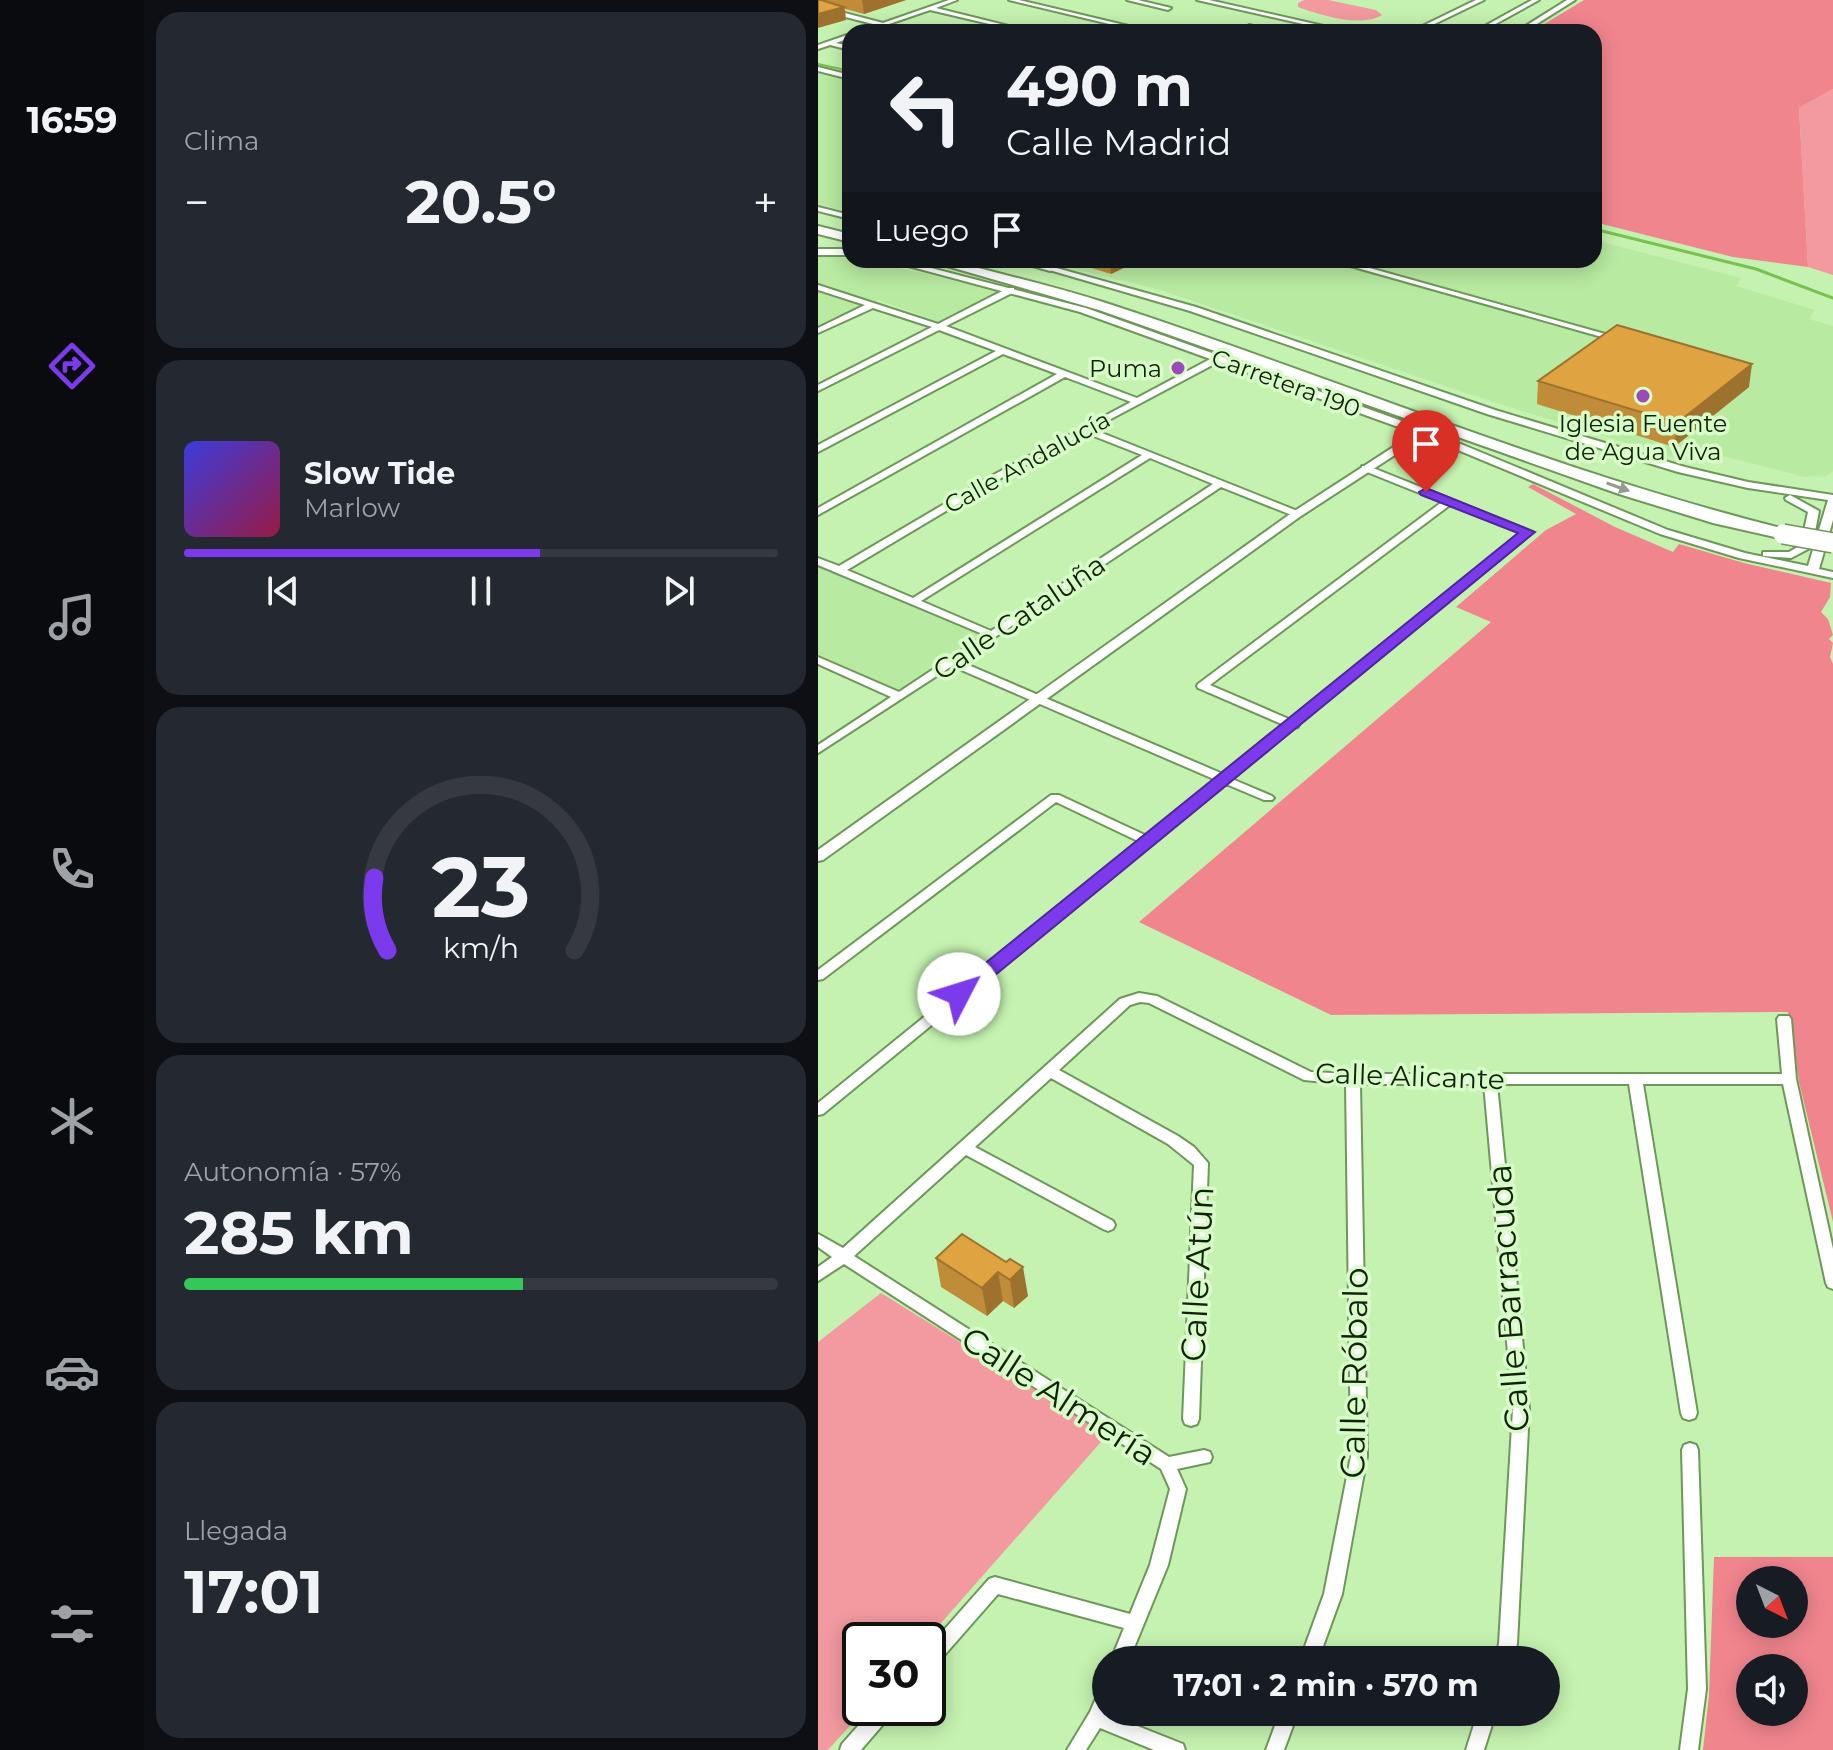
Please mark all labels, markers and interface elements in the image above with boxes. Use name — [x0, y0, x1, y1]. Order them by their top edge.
text: 490 m — [1006, 52, 1193, 120]
icon: left — [874, 56, 978, 160]
text: 16:59 — [27, 98, 117, 142]
text: Calle Madrid — [1006, 120, 1231, 164]
text: Clima — [184, 125, 259, 157]
text: 20.5° — [405, 165, 557, 238]
text: − — [184, 175, 209, 229]
text: + — [753, 175, 778, 229]
icon: arrive — [985, 208, 1029, 252]
text: Luego — [874, 212, 969, 249]
icon: directions — [44, 338, 100, 394]
street label: Carretera 190 — [1208, 343, 1364, 423]
place label: Puma — [1089, 354, 1162, 383]
marker: Puma — [1169, 359, 1187, 377]
marker: Iglesia Fuente de Agua Viva — [1634, 387, 1652, 405]
street label: Calle Andalucía — [939, 404, 1115, 520]
place label: Iglesia Fuente de Agua Viva — [1559, 409, 1727, 466]
pin — [1392, 410, 1460, 492]
icon: arrive — [1404, 422, 1448, 466]
text: Slow Tide — [304, 455, 455, 492]
one-way arrow — [1606, 482, 1630, 494]
text: Marlow — [304, 492, 400, 524]
street label: Calle Cataluña — [926, 547, 1112, 687]
icon: previous — [261, 569, 305, 613]
icon: pause — [459, 569, 503, 613]
icon: next — [657, 569, 701, 613]
icon: music — [44, 589, 100, 645]
text: 23 — [432, 836, 530, 938]
icon: phone — [44, 841, 100, 897]
text: km/h — [443, 930, 519, 965]
position arrow — [917, 952, 1001, 1036]
street label: Calle Alicante — [1315, 1056, 1505, 1096]
icon: climate — [44, 1093, 100, 1149]
text: Autonomía · 57% — [184, 1156, 401, 1188]
street label: Calle Barracuda — [1478, 1163, 1538, 1433]
street label: Calle Atún — [1171, 1185, 1223, 1363]
text: 285 km — [184, 1196, 414, 1269]
street label: Calle Róbalo — [1331, 1267, 1377, 1479]
street label: Calle Almería — [953, 1317, 1165, 1475]
icon: car — [44, 1344, 100, 1400]
text: Llegada — [184, 1515, 288, 1547]
text: 17:01 — [184, 1555, 323, 1628]
north arrow — [1736, 1566, 1808, 1638]
map controls — [1736, 1566, 1808, 1726]
icon: filters — [44, 1596, 100, 1652]
speed limit sign: 30 — [842, 1622, 946, 1726]
button: sound — [1736, 1654, 1808, 1726]
text: 17:01 · 2 min · 570 m — [1174, 1667, 1478, 1704]

